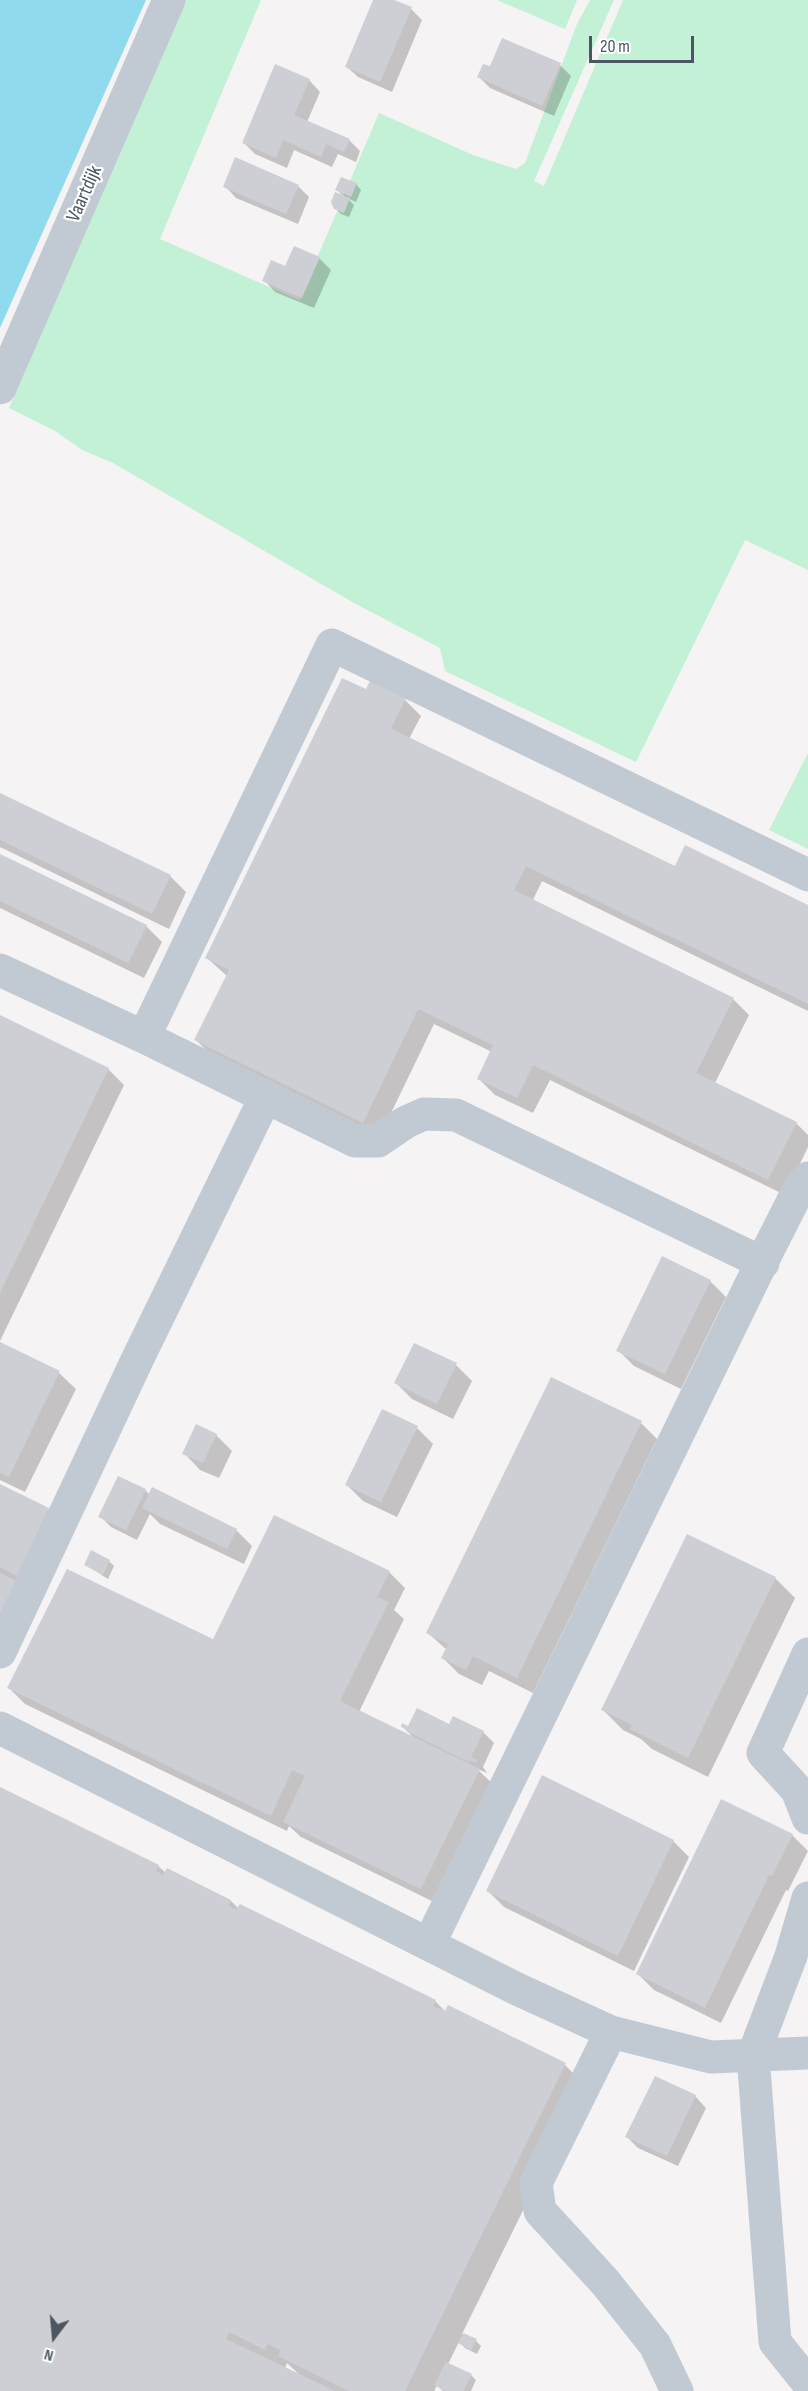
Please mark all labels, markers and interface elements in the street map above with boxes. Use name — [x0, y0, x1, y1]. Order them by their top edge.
scale bar — [592, 24, 697, 62]
text: 20 m — [600, 36, 630, 57]
street label: Vaartdijk — [62, 162, 108, 226]
north arrow — [24, 2307, 84, 2367]
text: N — [42, 2344, 56, 2365]

